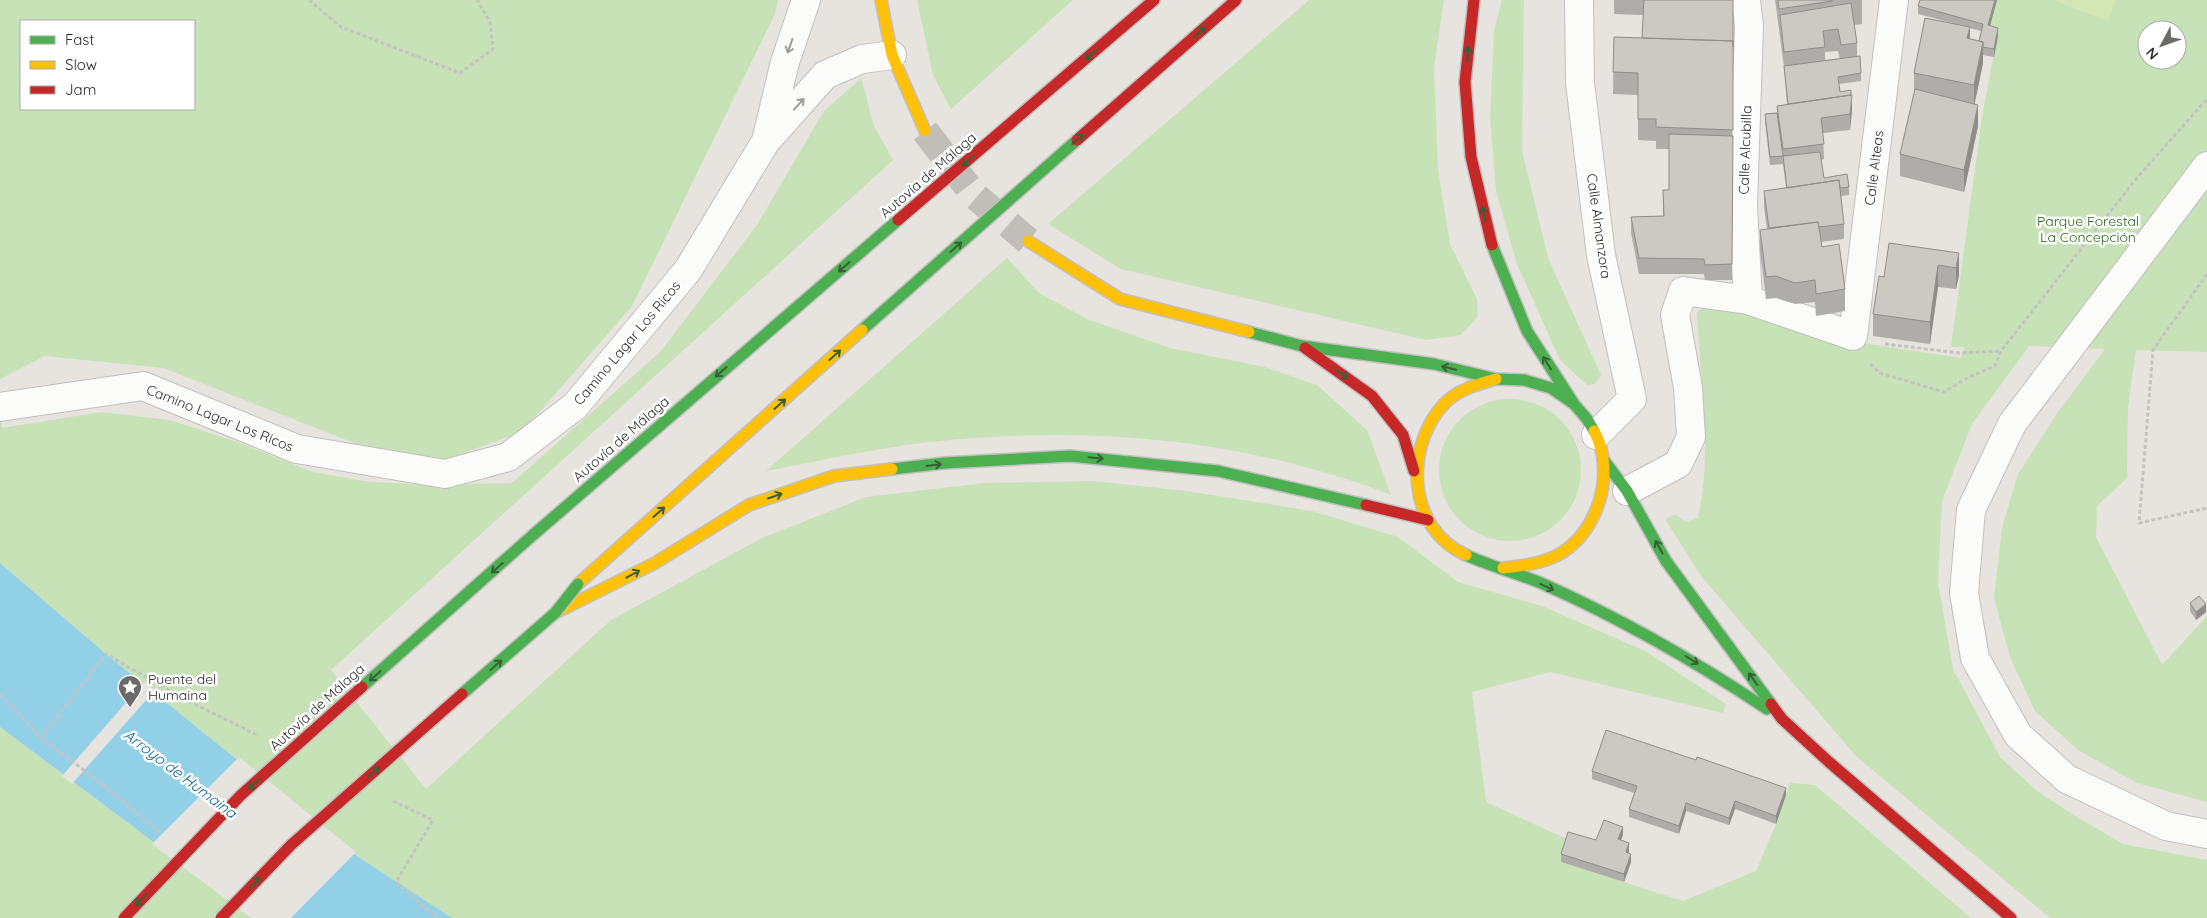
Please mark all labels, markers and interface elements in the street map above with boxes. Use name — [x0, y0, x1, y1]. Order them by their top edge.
legend — [20, 20, 195, 110]
north arrow — [2137, 20, 2187, 70]
one-way arrow — [1193, 27, 1206, 38]
text: Fast — [65, 30, 94, 49]
one-way arrow — [785, 38, 794, 53]
text: N — [2142, 44, 2162, 63]
one-way arrow — [1463, 46, 1473, 62]
one-way arrow — [1085, 49, 1098, 60]
text: Slow — [65, 55, 97, 74]
text: Jam — [65, 80, 96, 99]
one-way arrow — [793, 98, 804, 111]
street label: Calle Alcubilla — [1734, 105, 1756, 195]
street label: Autovía de Málaga — [876, 128, 980, 222]
street label: Calle Alteas — [1860, 129, 1888, 207]
one-way arrow — [1071, 134, 1084, 145]
one-way arrow — [961, 155, 974, 167]
street label: Calle Almanzora — [1583, 172, 1615, 280]
one-way arrow — [1479, 207, 1488, 223]
park label: Parque Forestal La Concepción — [2037, 212, 2139, 246]
one-way arrow — [950, 241, 963, 252]
one-way arrow — [838, 261, 851, 272]
street label: Camino Lagar Los Ricos — [570, 277, 684, 409]
one-way arrow — [828, 350, 841, 361]
one-way arrow — [1542, 356, 1553, 370]
one-way arrow — [1441, 363, 1457, 372]
one-way arrow — [715, 367, 728, 378]
one-way arrow — [1335, 369, 1349, 379]
street label: Camino Lagar Los Ricos — [144, 380, 296, 456]
street label: Autovía de Málaga — [569, 392, 673, 486]
one-way arrow — [774, 398, 787, 410]
one-way arrow — [1087, 453, 1103, 463]
one-way arrow — [925, 460, 941, 470]
one-way arrow — [767, 491, 782, 500]
one-way arrow — [652, 506, 665, 517]
one-way arrow — [1654, 540, 1664, 555]
one-way arrow — [490, 562, 503, 573]
one-way arrow — [626, 569, 640, 579]
one-way arrow — [1539, 583, 1554, 593]
one-way arrow — [1685, 656, 1699, 666]
street label: Autovía de Málaga — [266, 660, 368, 754]
one-way arrow — [489, 660, 502, 671]
place label: Puente del Humaina — [148, 670, 216, 704]
one-way arrow — [369, 670, 382, 681]
one-way arrow — [1748, 673, 1759, 687]
place icon: Puente del Humaina — [117, 674, 143, 708]
water label: Arroyo de Humaina — [120, 725, 241, 823]
one-way arrow — [367, 767, 380, 778]
one-way arrow — [247, 778, 260, 789]
one-way arrow — [249, 877, 261, 889]
one-way arrow — [135, 894, 147, 907]

